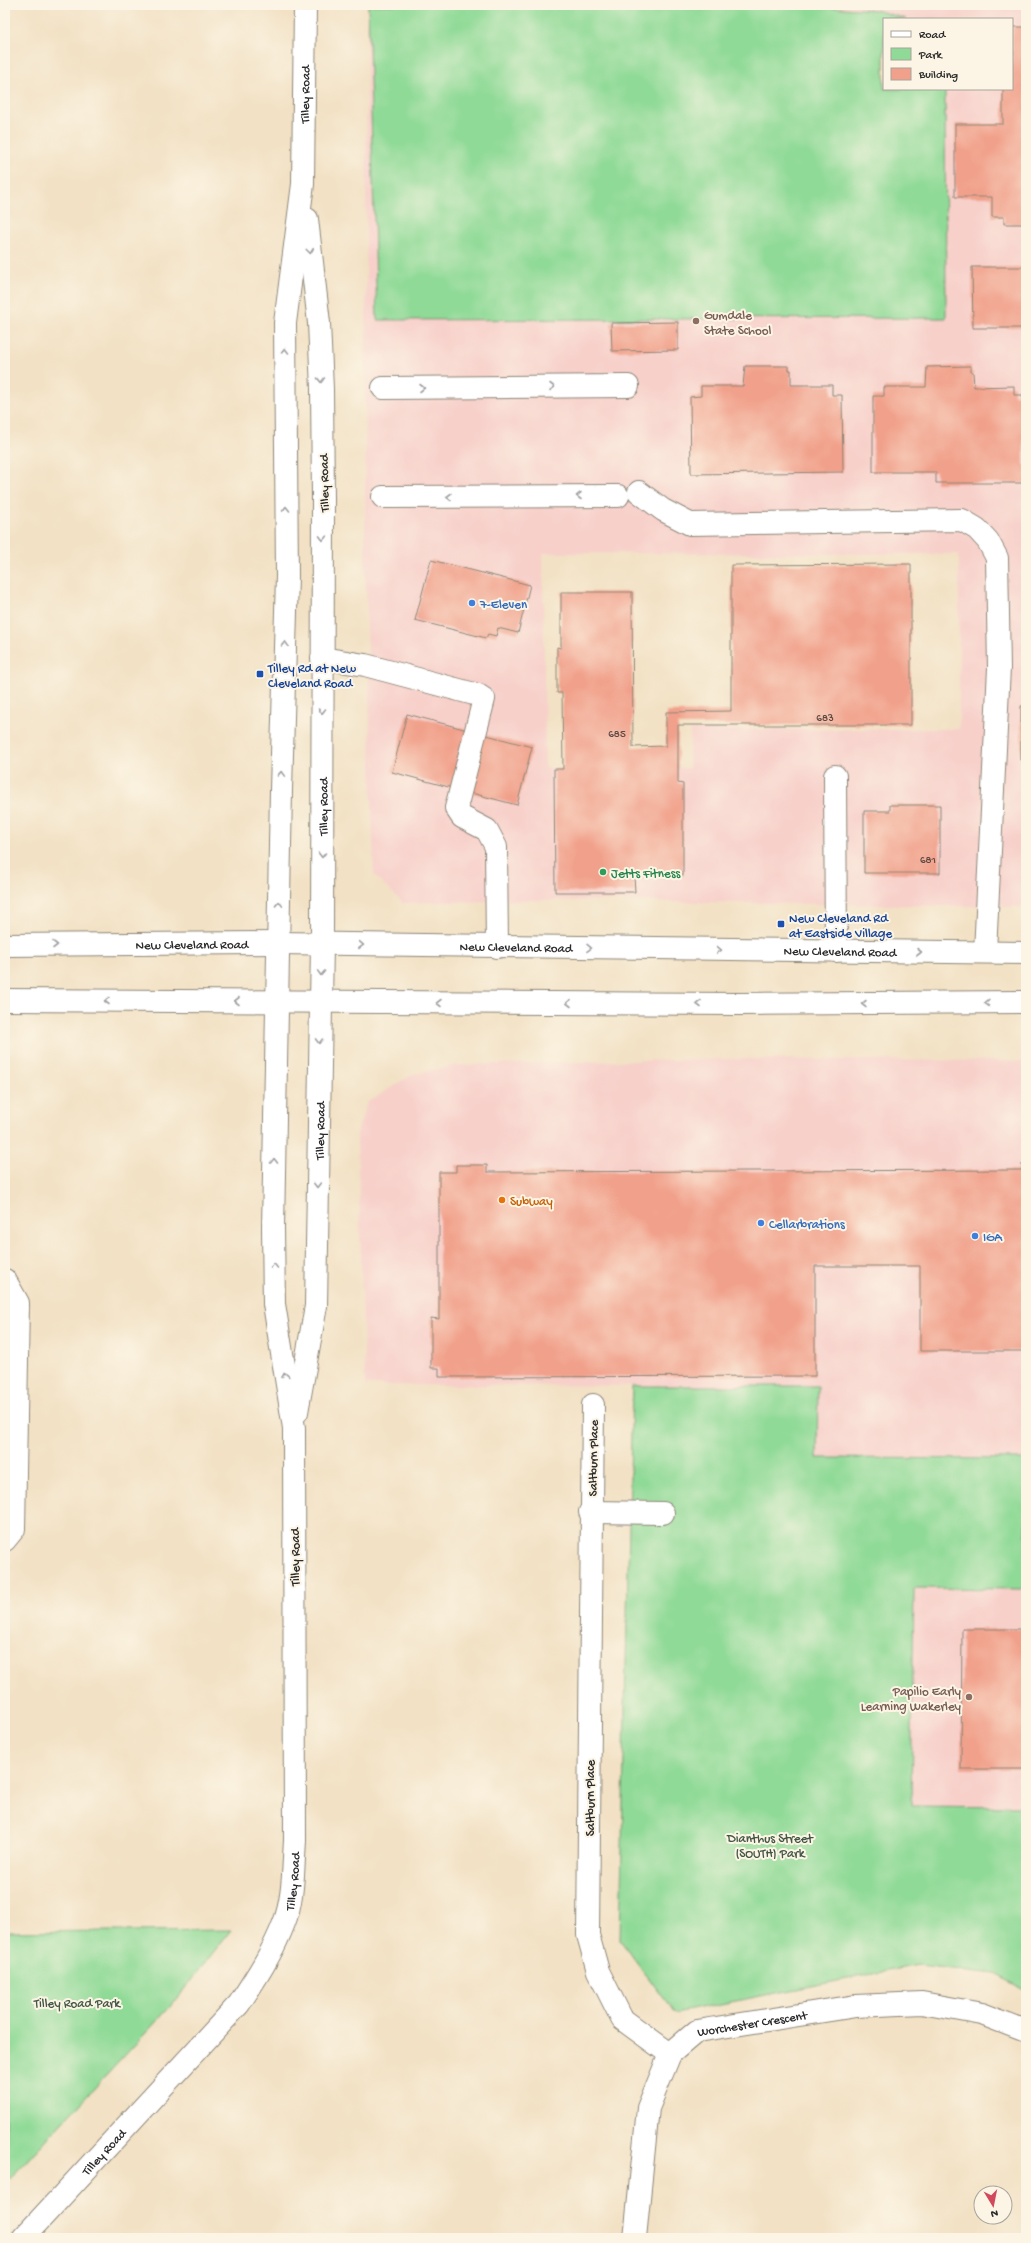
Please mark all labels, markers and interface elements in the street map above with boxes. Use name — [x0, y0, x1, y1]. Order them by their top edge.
legend — [883, 18, 1013, 90]
text: Road — [919, 29, 946, 43]
text: Park — [918, 49, 944, 63]
street label: Tilley Road — [299, 64, 314, 125]
text: Building — [918, 69, 958, 83]
one-way arrow — [305, 248, 314, 254]
place label: Gumdale State School — [704, 309, 772, 339]
marker: Gumdale State School — [691, 316, 701, 326]
one-way arrow — [281, 348, 289, 354]
one-way arrow — [317, 377, 325, 383]
one-way arrow — [549, 383, 555, 391]
one-way arrow — [419, 384, 425, 392]
street label: Tilley Road — [317, 452, 334, 513]
one-way arrow — [576, 492, 582, 500]
one-way arrow — [446, 493, 452, 501]
one-way arrow — [282, 506, 290, 512]
one-way arrow — [319, 535, 327, 541]
marker: 7-Eleven — [467, 598, 477, 608]
place label: 7-Eleven — [479, 598, 528, 613]
one-way arrow — [281, 641, 289, 647]
place label: Tilley Rd at New Cleveland Road — [267, 662, 356, 692]
marker: Tilley Rd at New Cleveland Road — [255, 669, 265, 679]
one-way arrow — [318, 708, 326, 714]
house number: 683 — [816, 713, 834, 725]
house number: 685 — [608, 729, 626, 741]
one-way arrow — [277, 771, 285, 777]
street label: Tilley Road — [317, 776, 332, 837]
one-way arrow — [318, 852, 326, 858]
house number: 681 — [920, 855, 936, 867]
marker: Jetts Fitness — [598, 867, 608, 877]
place label: Jetts Fitness — [611, 867, 682, 882]
one-way arrow — [274, 901, 283, 907]
place label: New Cleveland Rd at Eastside Village — [789, 912, 892, 942]
marker: New Cleveland Rd at Eastside Village — [776, 919, 786, 929]
street label: New Cleveland Road — [136, 938, 250, 954]
street label: New Cleveland Road — [459, 940, 574, 957]
one-way arrow — [52, 941, 58, 949]
one-way arrow — [358, 941, 364, 949]
one-way arrow — [586, 944, 592, 952]
street label: New Cleveland Road — [783, 945, 898, 961]
one-way arrow — [716, 946, 722, 954]
one-way arrow — [916, 948, 922, 956]
one-way arrow — [317, 970, 325, 976]
one-way arrow — [104, 997, 110, 1005]
one-way arrow — [234, 997, 240, 1005]
one-way arrow — [436, 999, 442, 1007]
one-way arrow — [566, 999, 572, 1007]
one-way arrow — [984, 999, 990, 1007]
one-way arrow — [696, 1000, 702, 1008]
one-way arrow — [861, 1000, 867, 1008]
one-way arrow — [315, 1038, 323, 1044]
street label: Tilley Road — [313, 1100, 329, 1161]
one-way arrow — [270, 1158, 279, 1164]
one-way arrow — [313, 1182, 322, 1188]
marker: Subway — [497, 1195, 507, 1205]
place label: Subway — [510, 1195, 553, 1210]
marker: Cellarbrations — [756, 1218, 766, 1228]
place label: Cellarbrations — [769, 1218, 846, 1233]
marker: IGA — [970, 1231, 980, 1241]
place label: IGA — [983, 1231, 1003, 1246]
one-way arrow — [270, 1263, 278, 1269]
one-way arrow — [282, 1372, 290, 1379]
street label: Saltburn Place — [586, 1419, 603, 1496]
street label: Tilley Road — [289, 1527, 304, 1587]
place label: Papilio Early Learning Wakerley — [861, 1685, 962, 1715]
marker: Papilio Early Learning Wakerley — [964, 1692, 974, 1702]
street label: Saltburn Place — [584, 1759, 599, 1836]
park label: Dianthus Street (SOUTH) Park — [726, 1832, 814, 1862]
street label: Tilley Road — [283, 1851, 304, 1913]
park label: Tilley Road Park — [33, 1997, 121, 2012]
street label: Worchester Crescent — [696, 2009, 810, 2041]
street label: Tilley Road — [79, 2126, 131, 2180]
north arrow — [973, 2185, 1013, 2225]
text: N — [990, 2206, 999, 2219]

